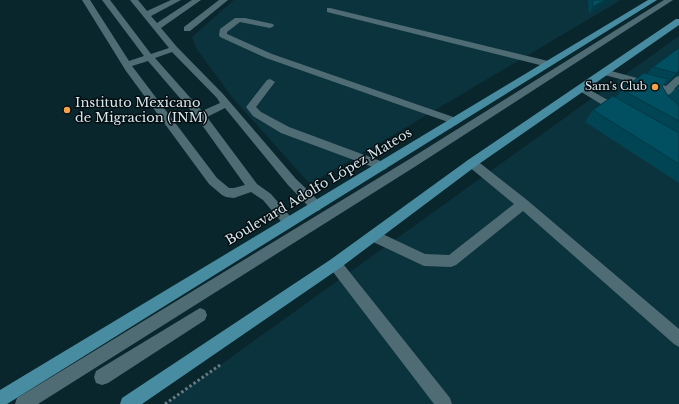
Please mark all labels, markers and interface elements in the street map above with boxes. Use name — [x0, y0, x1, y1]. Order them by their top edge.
place label: Sam's Club — [585, 80, 647, 94]
marker: Sam's Club — [650, 82, 660, 92]
place label: Instituto Mexicano de Migracion (INM) — [75, 95, 207, 126]
marker: Instituto Mexicano de Migracion (INM) — [62, 105, 72, 115]
street label: Boulevard Adolfo López Mateos — [223, 125, 415, 249]

